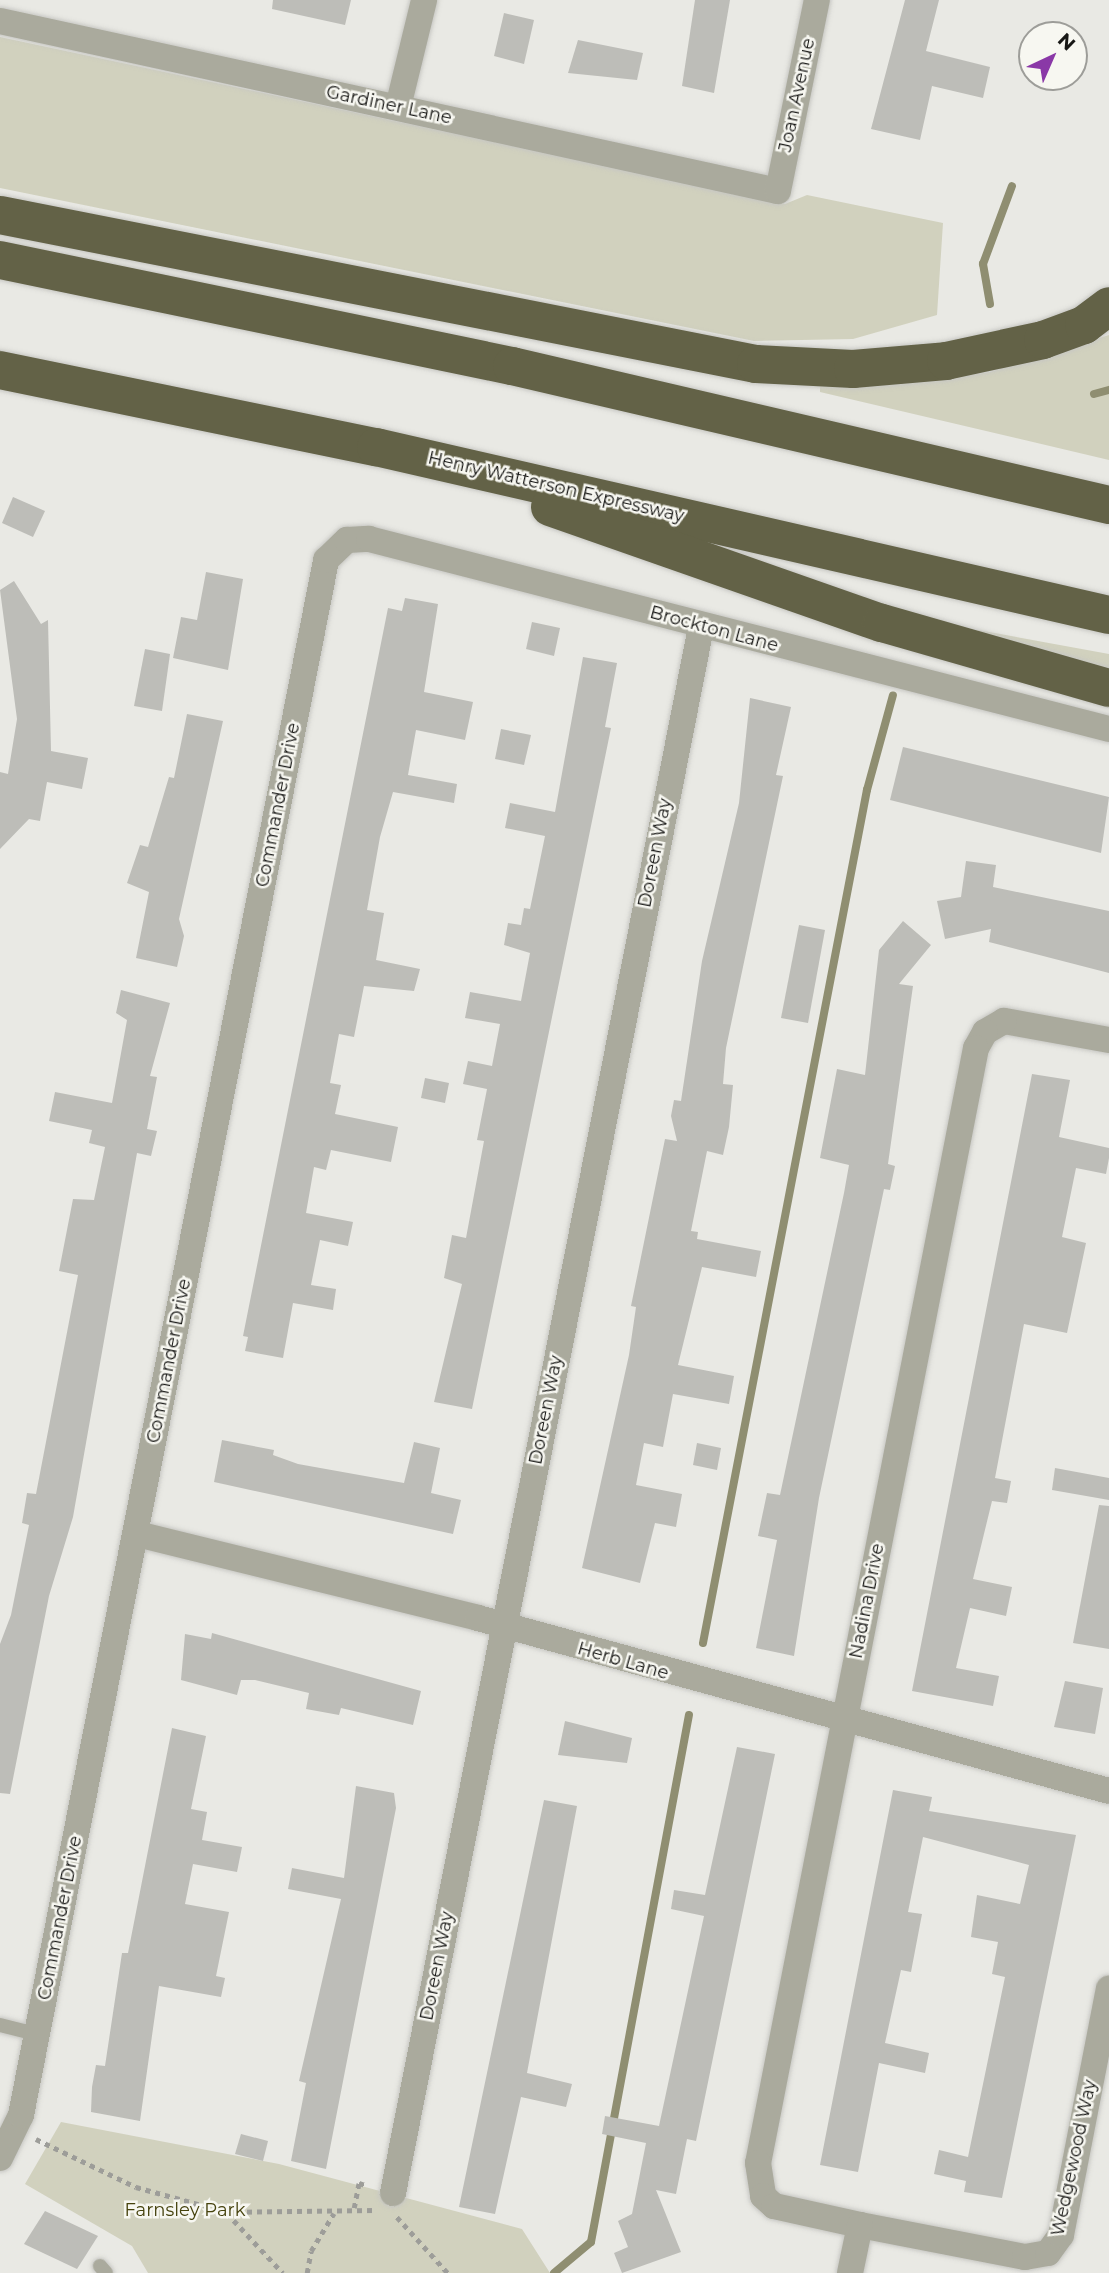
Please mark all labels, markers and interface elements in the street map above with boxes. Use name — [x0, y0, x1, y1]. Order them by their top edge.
north arrow — [1018, 21, 1088, 91]
text: N — [1053, 28, 1080, 56]
street label: Joan Avenue — [774, 36, 820, 154]
street label: Gardiner Lane — [324, 81, 454, 129]
street label: Henry Watterson Expressway — [426, 447, 686, 527]
street label: Brockton Lane — [647, 601, 781, 657]
street label: Commander Drive — [251, 721, 305, 889]
street label: Doreen Way — [634, 797, 676, 909]
street label: Commander Drive — [142, 1277, 196, 1445]
street label: Doreen Way — [525, 1354, 567, 1466]
street label: Nadina Drive — [845, 1542, 889, 1660]
street label: Herb Lane — [575, 1638, 671, 1684]
street label: Commander Drive — [33, 1834, 87, 2002]
street label: Doreen Way — [416, 1910, 458, 2022]
street label: Wedgewood Way — [1047, 2078, 1101, 2238]
park label: Farnsley Park — [125, 2199, 245, 2221]

